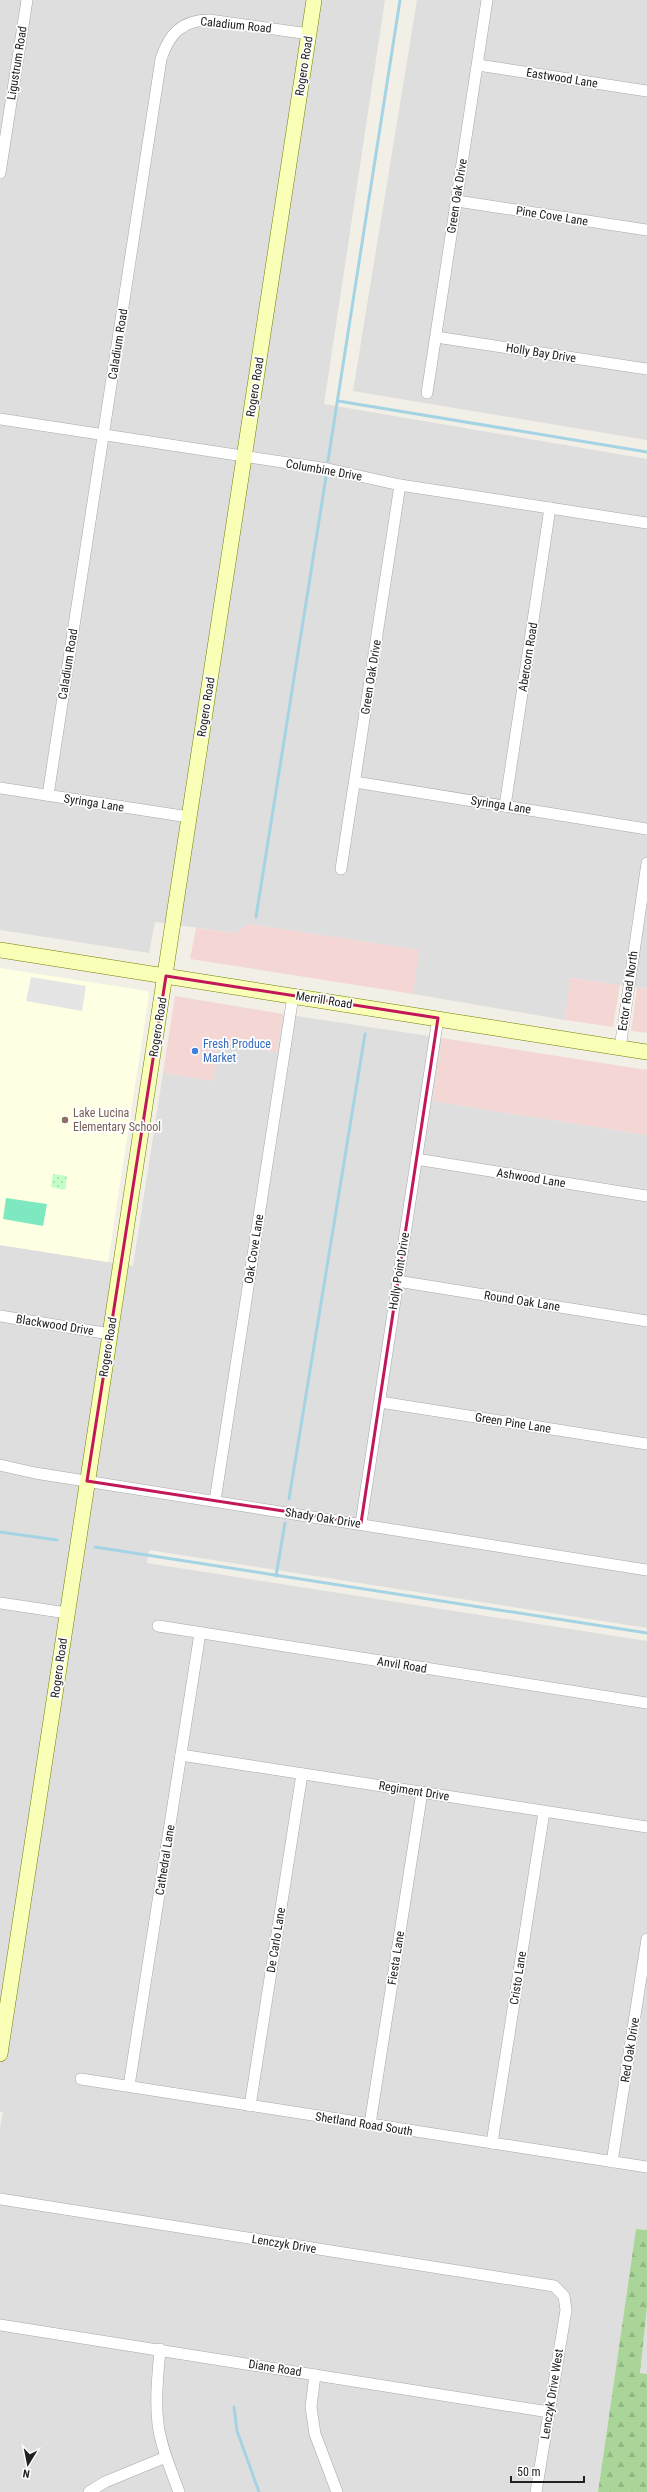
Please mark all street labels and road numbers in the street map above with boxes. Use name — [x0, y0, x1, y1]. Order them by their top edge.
street label: Caladium Road — [200, 14, 272, 36]
street label: Ligustrum Road — [4, 25, 30, 101]
street label: Rogero Road — [292, 35, 316, 97]
street label: Eastwood Lane — [525, 65, 599, 91]
street label: Green Oak Drive — [444, 157, 470, 234]
street label: Pine Cove Lane — [515, 203, 589, 229]
street label: Caladium Road — [105, 308, 131, 380]
street label: Holly Bay Drive — [505, 341, 577, 365]
street label: Rogero Road — [243, 356, 267, 418]
street label: Columbine Drive — [285, 456, 364, 484]
street label: Abercorn Road — [516, 621, 540, 693]
street label: Caladium Road — [55, 628, 81, 700]
street label: Green Oak Drive — [358, 638, 384, 715]
street label: Rogero Road — [194, 676, 218, 738]
street label: Syringa Lane — [63, 791, 125, 815]
street label: Syringa Lane — [470, 793, 532, 817]
street label: Ector Road North — [615, 950, 641, 1032]
street label: Merrill Road — [295, 989, 353, 1011]
street label: Rogero Road — [146, 996, 170, 1058]
street label: Ashwood Lane — [496, 1166, 567, 1190]
street label: Oak Cove Lane — [242, 1213, 266, 1285]
street label: Holly Point Drive — [386, 1231, 412, 1311]
street label: Round Oak Lane — [483, 1288, 561, 1314]
street label: Blackwood Drive — [15, 1312, 95, 1338]
street label: Rogero Road — [96, 1316, 120, 1378]
street label: Green Pine Lane — [474, 1410, 552, 1436]
street label: Shady Oak Drive — [284, 1505, 362, 1531]
street label: Rogero Road — [48, 1637, 70, 1699]
street label: Anvil Road — [376, 1654, 428, 1676]
street label: Regiment Drive — [378, 1779, 451, 1804]
street label: Cathedral Lane — [153, 1823, 178, 1896]
street label: De Carlo Lane — [264, 1906, 288, 1974]
street label: Fiesta Lane — [385, 1930, 407, 1986]
street label: Cristo Lane — [507, 1950, 529, 2006]
street label: Red Oak Drive — [618, 2016, 642, 2084]
street label: Shetland Road South — [314, 2109, 414, 2139]
street label: Lenczyk Drive — [251, 2232, 318, 2256]
street label: Lenczyk Drive West — [538, 2347, 566, 2440]
street label: Diane Road — [247, 2357, 303, 2379]

